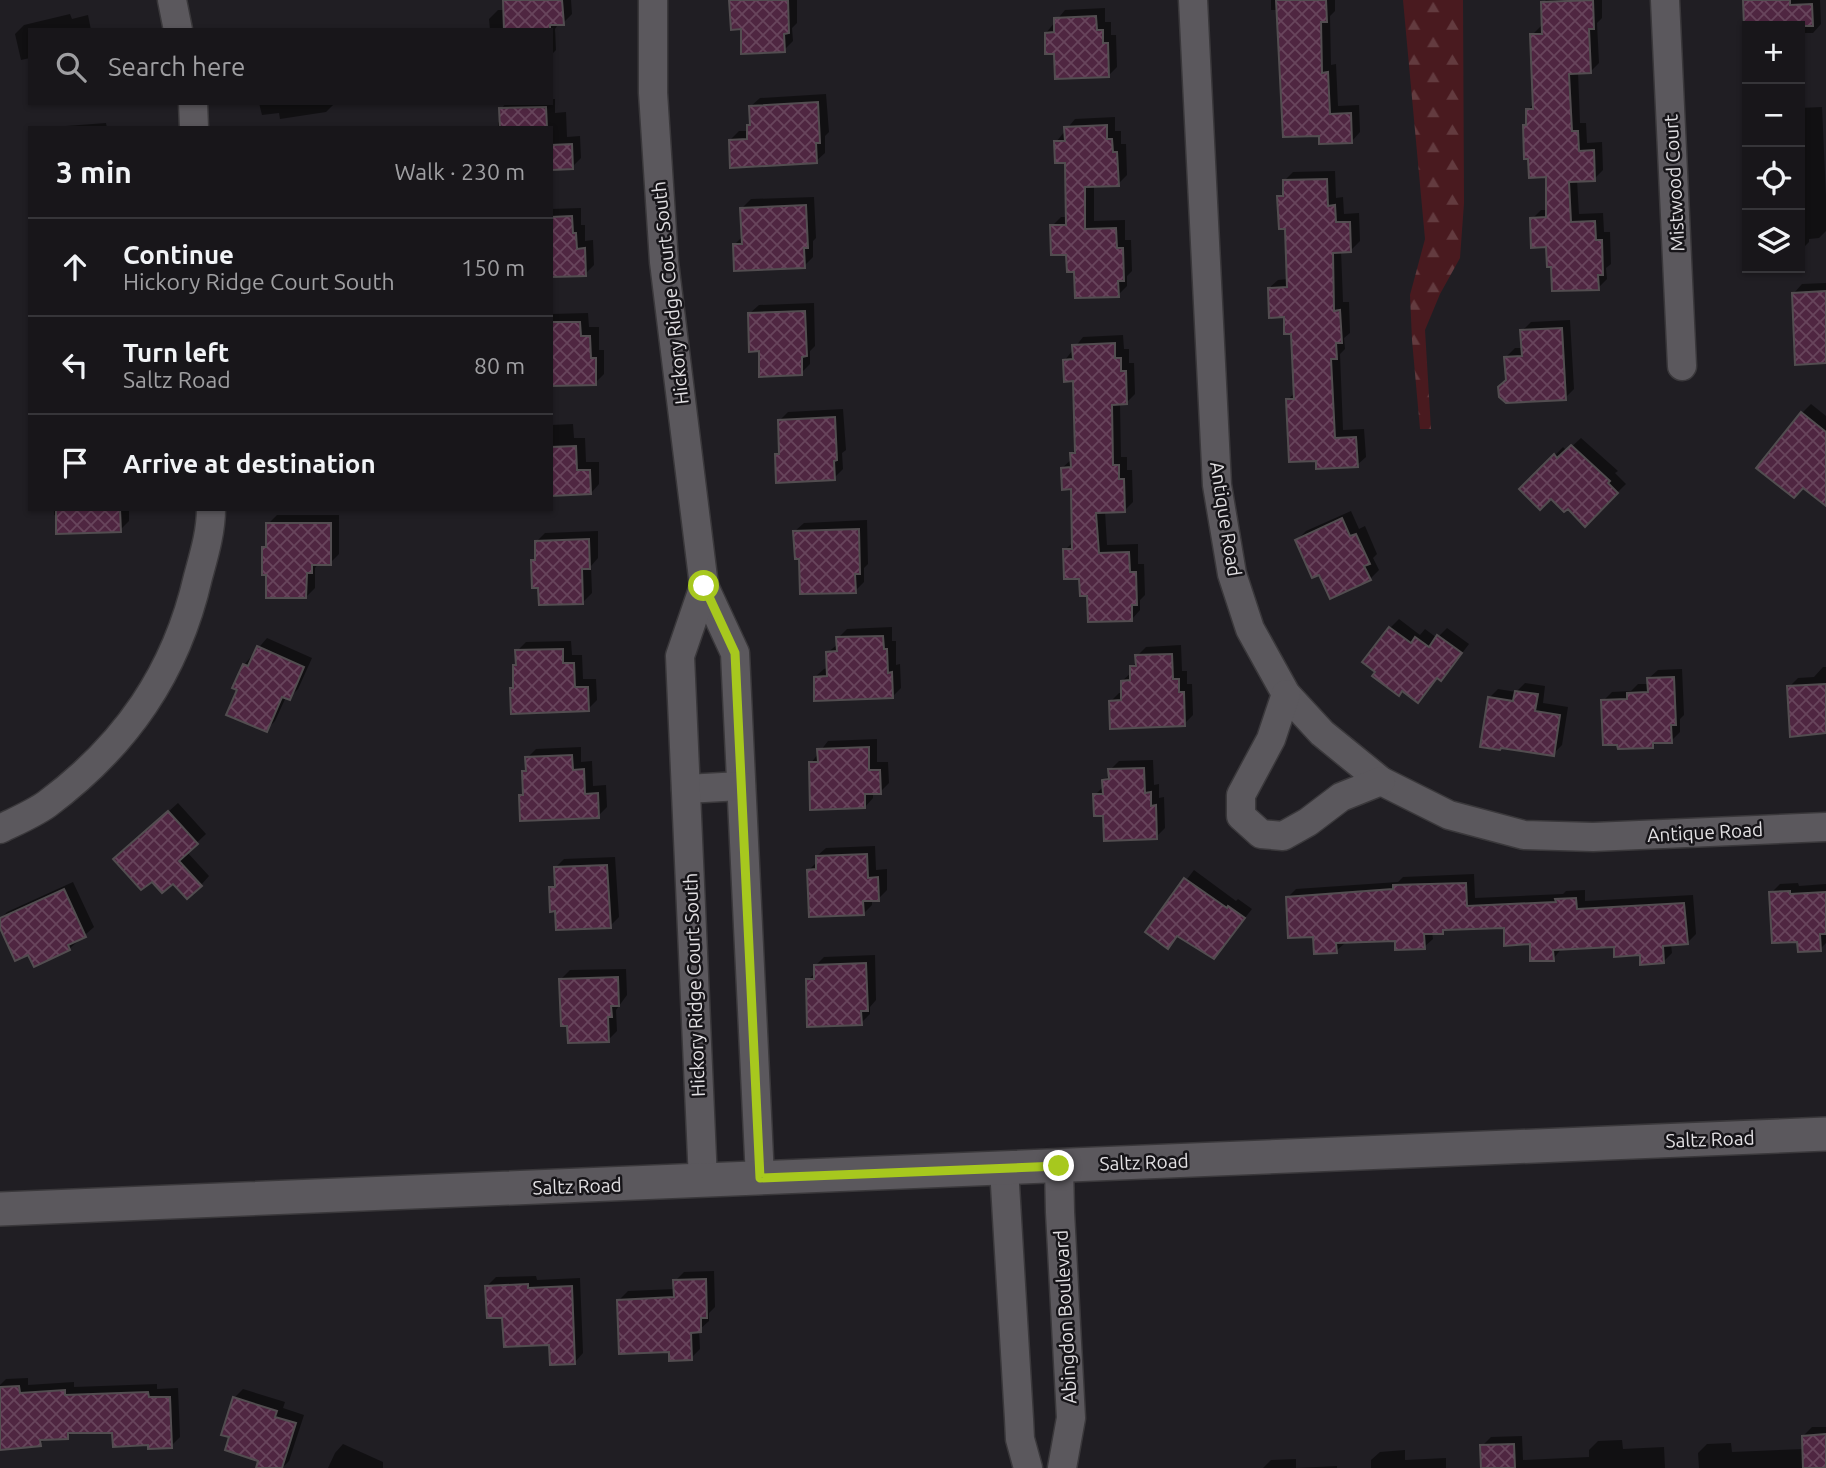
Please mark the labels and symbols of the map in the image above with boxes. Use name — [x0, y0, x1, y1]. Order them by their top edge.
street label: Mistwood Court — [1659, 113, 1689, 252]
street label: Hickory Ridge Court South — [647, 180, 693, 406]
street label: Antique Road — [1206, 460, 1246, 578]
route start — [688, 570, 719, 601]
street label: Antique Road — [1647, 818, 1763, 846]
street label: Hickory Ridge Court South — [679, 873, 709, 1097]
street label: Saltz Road — [1665, 1126, 1755, 1152]
street label: Saltz Road — [1099, 1149, 1189, 1175]
route end — [1043, 1150, 1074, 1181]
street label: Saltz Road — [532, 1173, 622, 1199]
street label: Abingdon Boulevard — [1049, 1229, 1081, 1405]

